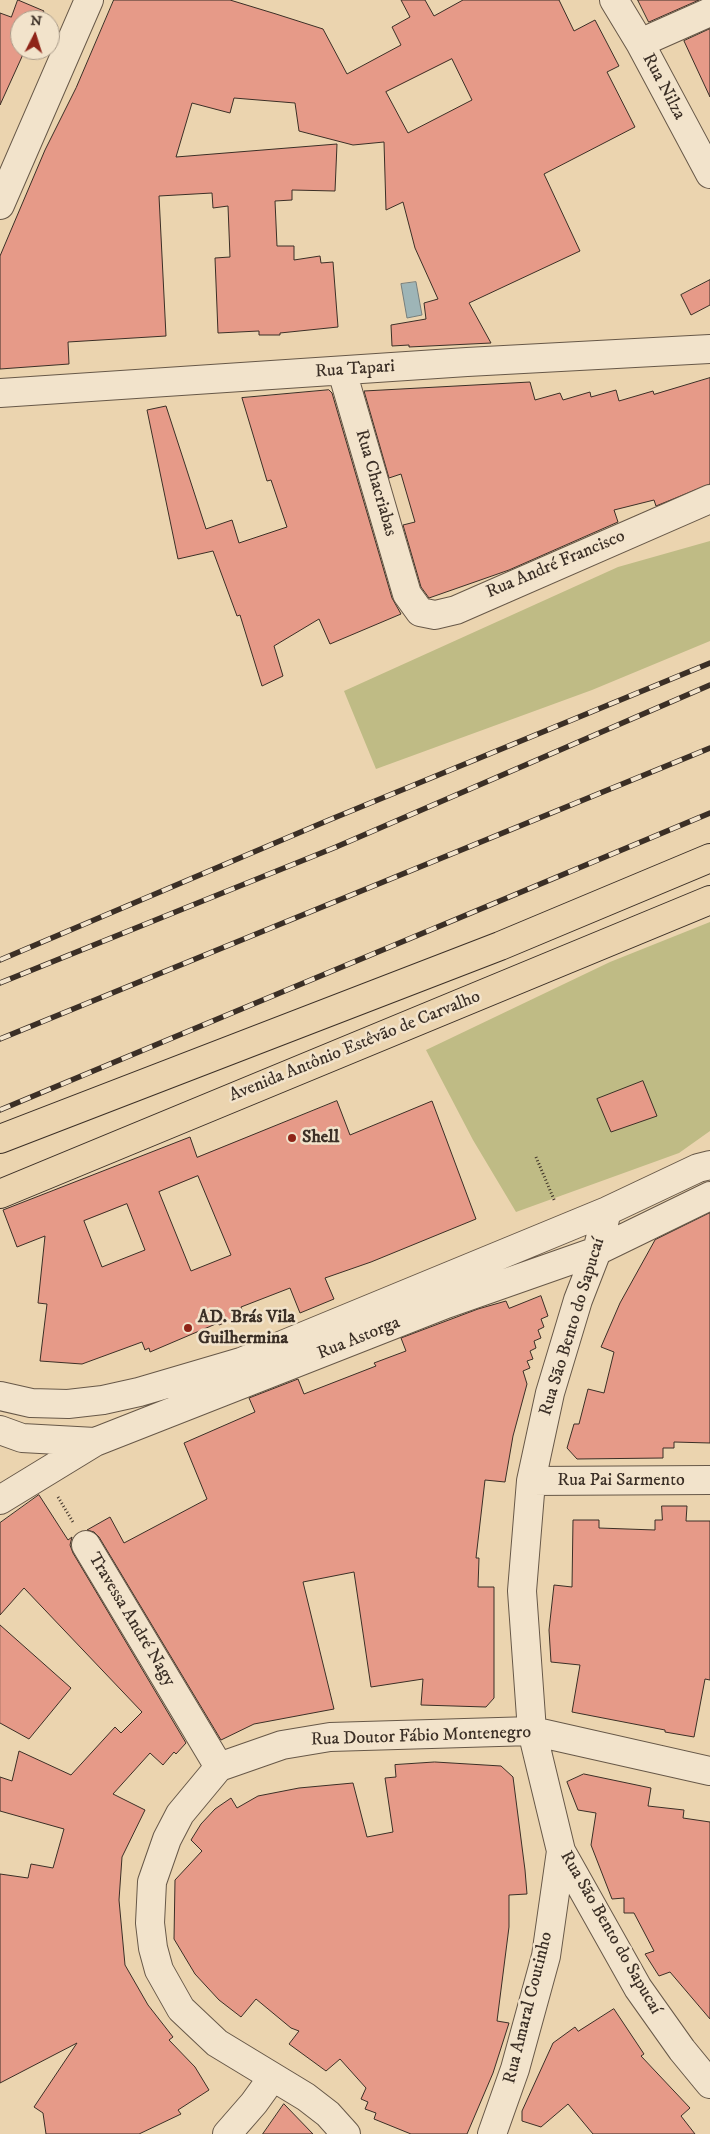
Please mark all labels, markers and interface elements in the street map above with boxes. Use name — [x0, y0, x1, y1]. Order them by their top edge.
north arrow — [10, 10, 60, 60]
text: N — [30, 12, 43, 31]
street label: Rua Nilza — [637, 50, 689, 124]
street label: Rua Tapari — [314, 356, 396, 384]
street label: Rua Chacriabas — [349, 427, 401, 539]
street label: Rua André Francisco — [483, 526, 629, 604]
street label: Avenida Antônio Estêvão de Carvalho — [226, 987, 484, 1107]
place label: Shell — [302, 1127, 339, 1149]
marker: Shell — [286, 1132, 298, 1144]
street label: Rua São Bento do Sapucaí — [536, 1235, 610, 1419]
place label: AD. Brás Vila Guilhermina — [198, 1307, 295, 1350]
street label: Rua Astorga — [315, 1313, 403, 1365]
marker: AD. Brás Vila Guilhermina — [182, 1322, 194, 1334]
street label: Rua Pai Sarmento — [557, 1470, 685, 1492]
street label: Travessa André Nagy — [83, 1549, 179, 1691]
street label: Rua Doutor Fábio Montenegro — [311, 1722, 531, 1752]
street label: Rua São Bento do Sapucaí — [554, 1848, 666, 2018]
street label: Rua Amaral Coutinho — [500, 1930, 558, 2086]

